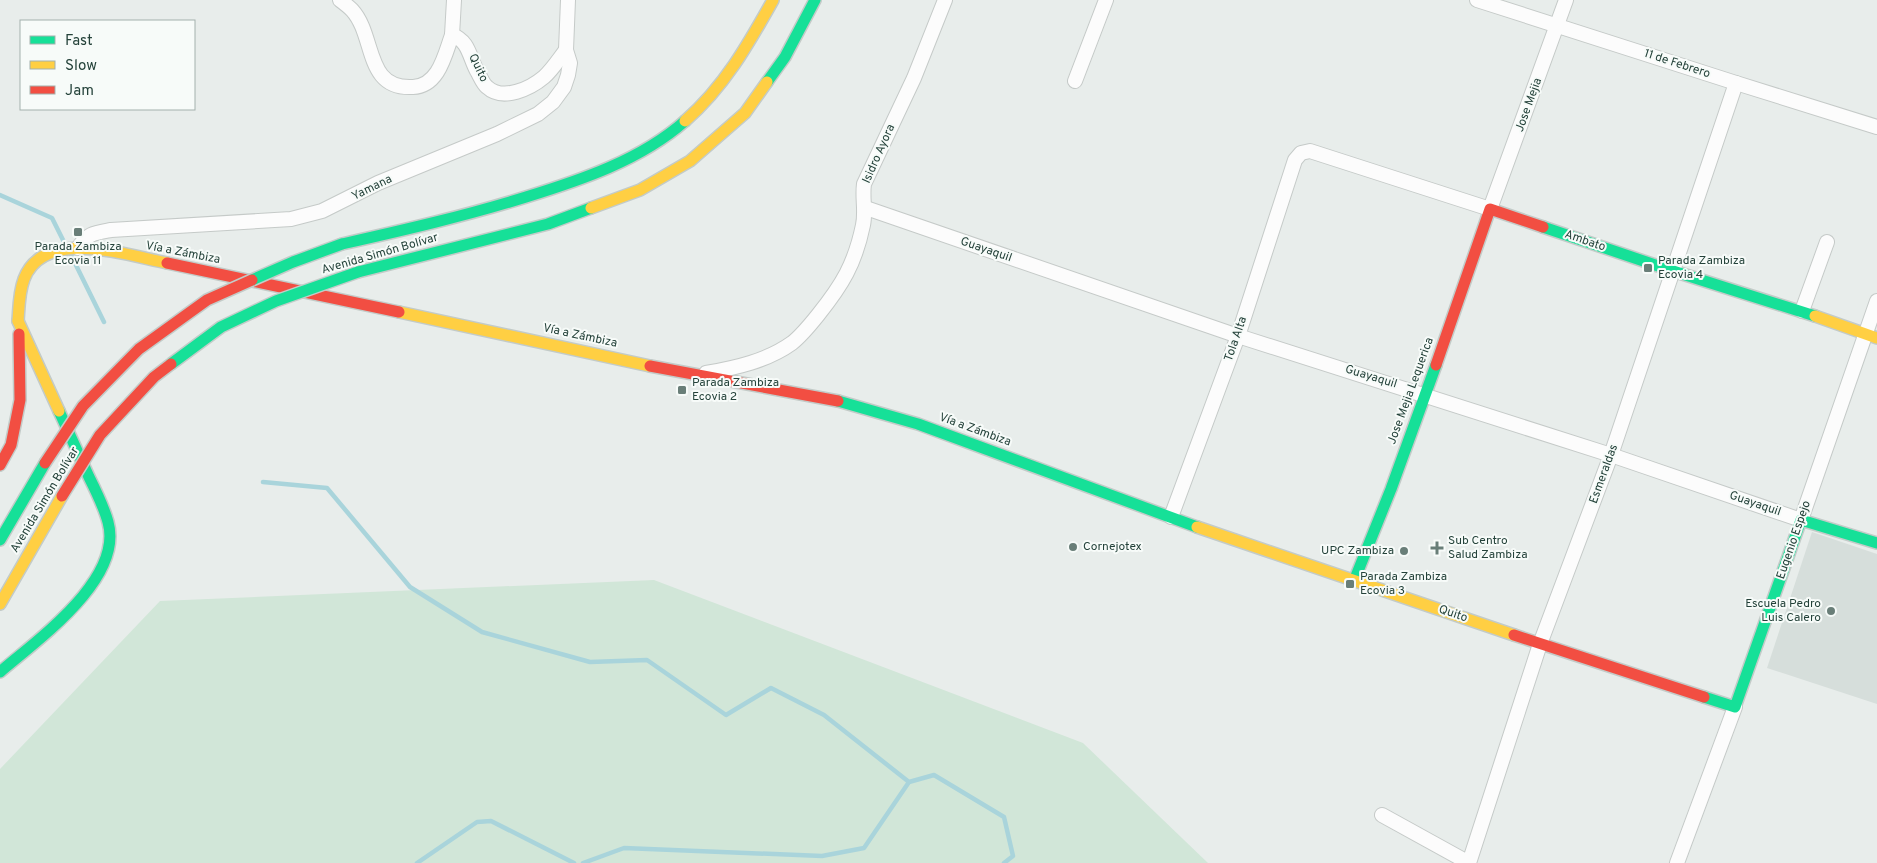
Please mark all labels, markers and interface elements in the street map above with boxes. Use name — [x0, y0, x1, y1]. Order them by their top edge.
legend — [20, 20, 195, 110]
text: Fast — [65, 32, 93, 51]
street label: 11 de Febrero — [1642, 46, 1712, 82]
street label: Quito — [464, 51, 492, 85]
text: Slow — [65, 57, 97, 76]
street label: Jose Mejia — [1512, 76, 1546, 134]
text: Jam — [65, 82, 94, 101]
street label: Isidro Ayora — [859, 122, 899, 186]
street label: Yamana — [349, 171, 395, 205]
marker: Parada Zambiza Ecovia 11 — [72, 226, 84, 238]
street label: Ambato — [1562, 227, 1608, 256]
street label: Avenida Simón Bolívar — [320, 230, 441, 278]
street label: Guayaquil — [958, 234, 1014, 266]
street label: Vía a Zámbiza — [144, 238, 222, 268]
place label: Parada Zambiza Ecovia 11 — [34, 239, 122, 269]
place label: Parada Zambiza Ecovia 4 — [1658, 253, 1745, 283]
marker: Parada Zambiza Ecovia 4 — [1642, 262, 1654, 274]
street label: Tola Alta — [1221, 314, 1251, 364]
street label: Vía a Zámbiza — [541, 320, 619, 352]
street label: Jose Mejia Lequerica — [1384, 335, 1438, 447]
street label: Guayaquil — [1343, 361, 1399, 393]
place label: Parada Zambiza Ecovia 2 — [692, 375, 779, 405]
marker: Parada Zambiza Ecovia 2 — [676, 384, 688, 396]
street label: Vía a Zámbiza — [937, 410, 1013, 450]
street label: Esmeraldas — [1586, 442, 1622, 506]
street label: Avenida Simón Bolívar — [7, 444, 83, 556]
street label: Guayaquil — [1727, 488, 1783, 520]
street label: Eugenio Espejo — [1773, 498, 1815, 581]
place label: Sub Centro Salud Zambiza — [1448, 533, 1528, 563]
place label: Cornejotex — [1083, 539, 1142, 555]
marker: Cornejotex — [1067, 541, 1079, 553]
marker: Sub Centro Salud Zambiza — [1430, 541, 1444, 555]
place label: UPC Zambiza — [1321, 543, 1394, 559]
marker: UPC Zambiza — [1398, 545, 1410, 557]
place label: Parada Zambiza Ecovia 3 — [1360, 569, 1447, 599]
marker: Parada Zambiza Ecovia 3 — [1344, 578, 1356, 590]
place label: Escuela Pedro Luis Calero — [1745, 596, 1821, 626]
street label: Quito — [1436, 602, 1470, 626]
marker: Escuela Pedro Luis Calero — [1825, 605, 1837, 617]

